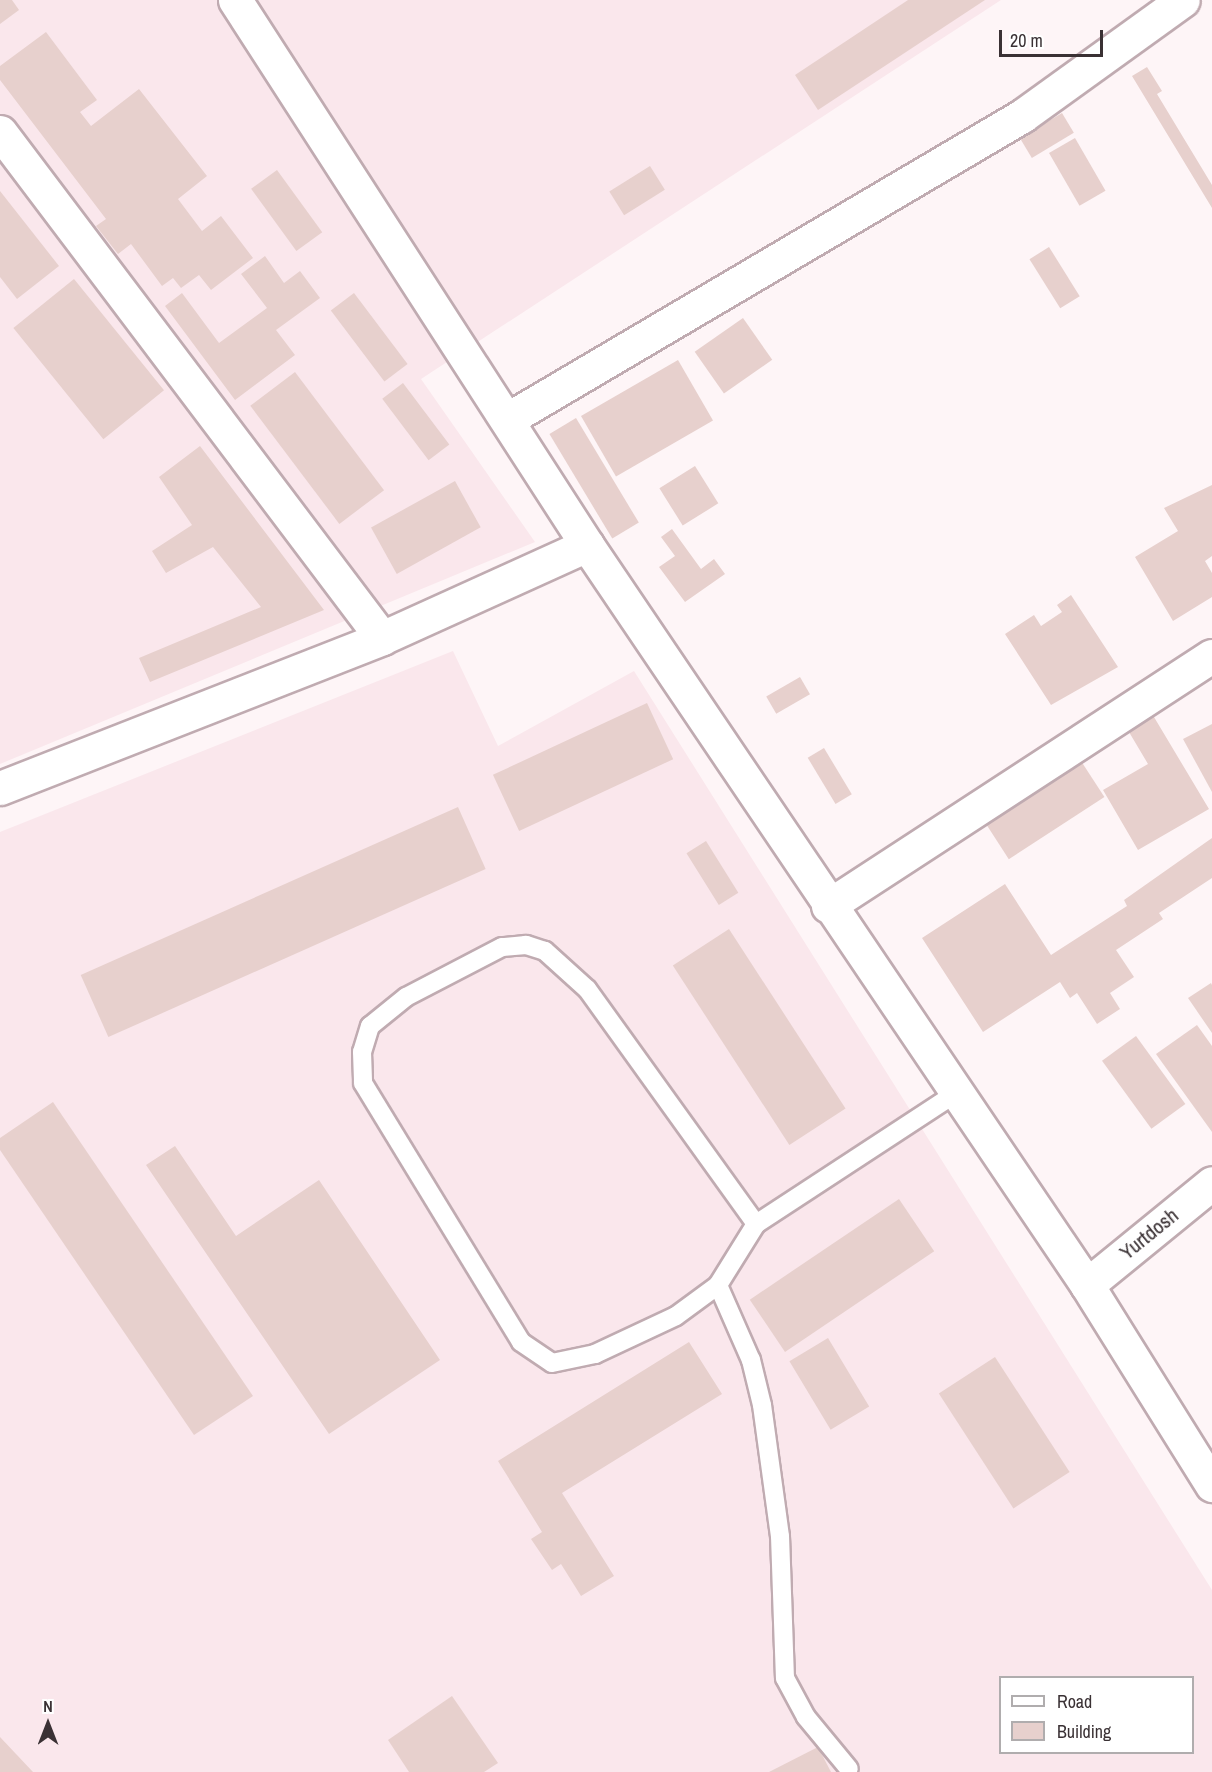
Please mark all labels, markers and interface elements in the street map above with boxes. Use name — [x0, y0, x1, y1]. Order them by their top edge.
scale bar — [1002, 18, 1106, 56]
text: 20 m — [1010, 28, 1043, 53]
street label: Yurtdosh — [1115, 1203, 1183, 1265]
legend — [999, 1676, 1194, 1754]
text: Road — [1057, 1689, 1092, 1714]
north arrow — [18, 1694, 78, 1754]
text: N — [43, 1695, 53, 1717]
text: Building — [1057, 1719, 1111, 1744]

